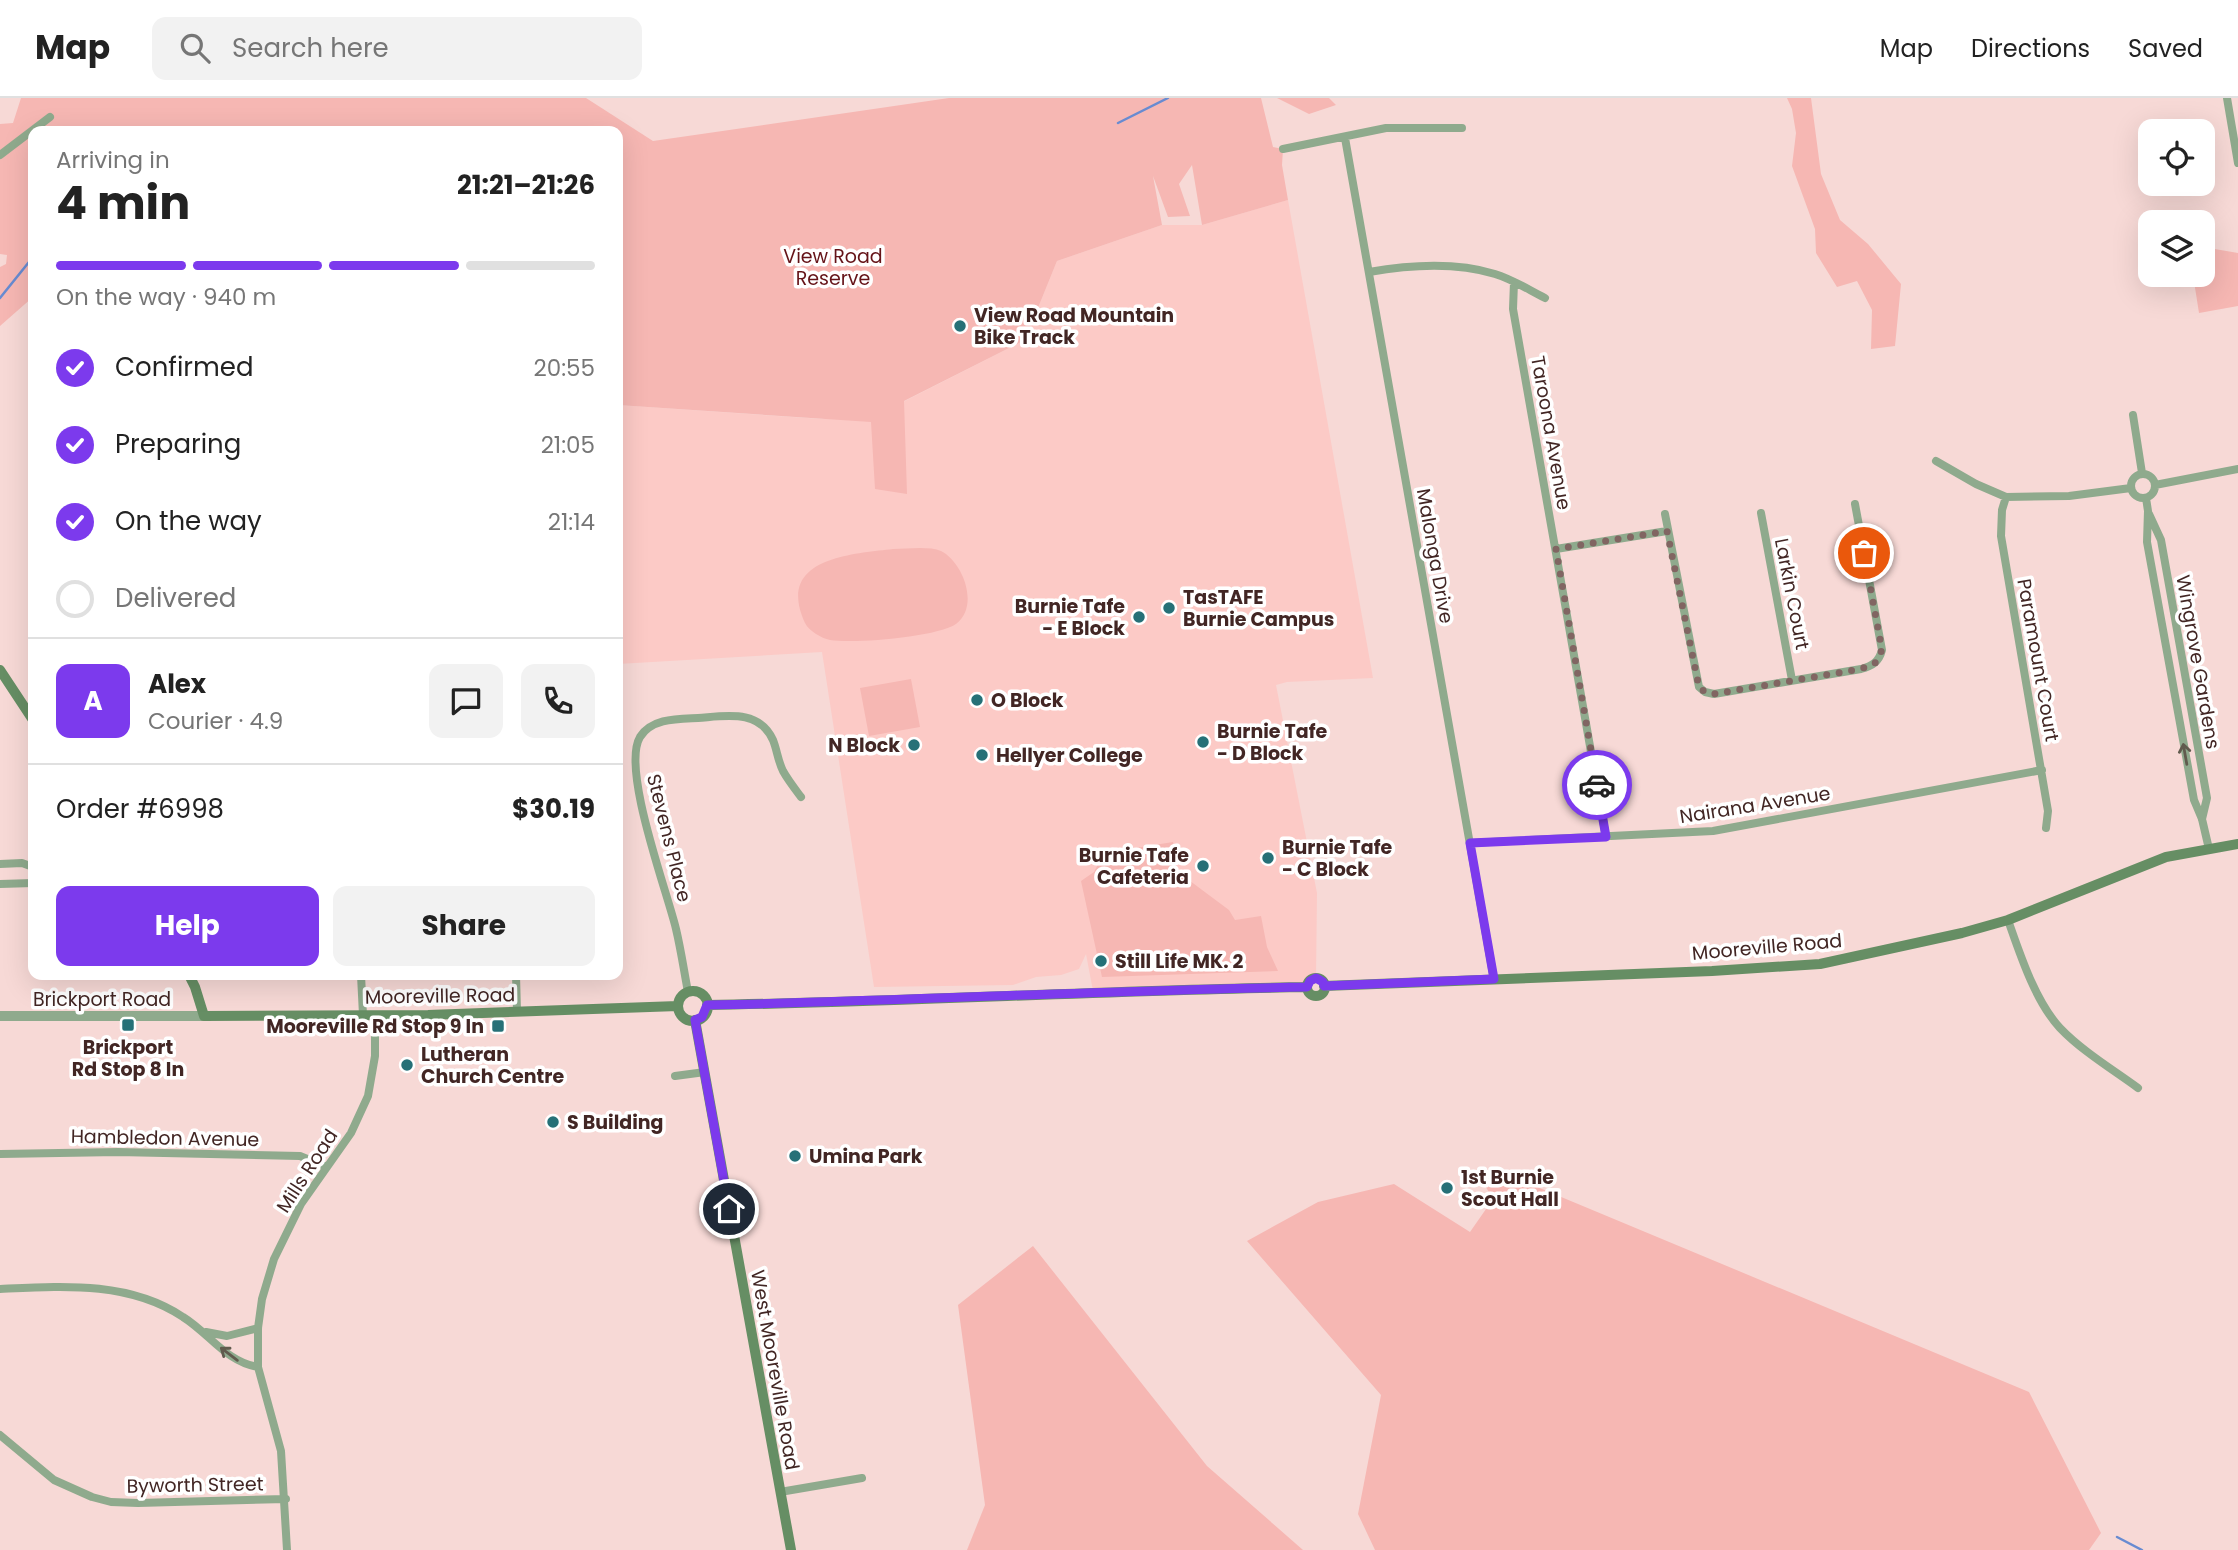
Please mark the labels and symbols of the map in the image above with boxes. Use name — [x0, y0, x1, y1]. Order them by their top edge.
park label: View Road Reserve — [783, 243, 883, 292]
place label: View Road Mountain Bike Track — [974, 302, 1174, 351]
marker: View Road Mountain Bike Track — [952, 318, 968, 334]
street label: Taroona Avenue — [1524, 354, 1578, 512]
street label: Malonga Drive — [1410, 486, 1460, 626]
pin — [1834, 523, 1894, 583]
street label: Larkin Court — [1768, 536, 1816, 652]
street label: Wingrove Gardens — [2169, 573, 2227, 751]
street label: Paramount Court — [2010, 577, 2066, 744]
place label: TasTAFE Burnie Campus — [1183, 584, 1334, 633]
place label: Burnie Tafe - E Block — [1015, 593, 1125, 642]
marker: TasTAFE Burnie Campus — [1161, 600, 1177, 616]
marker: Burnie Tafe - E Block — [1131, 609, 1147, 625]
place label: O Block — [991, 687, 1064, 714]
marker: O Block — [969, 692, 985, 708]
place label: Burnie Tafe - D Block — [1217, 718, 1328, 767]
place label: N Block — [828, 732, 900, 759]
marker: Burnie Tafe - D Block — [1195, 734, 1211, 750]
marker: N Block — [906, 737, 922, 753]
place label: Hellyer College — [996, 742, 1143, 769]
one-way arrow — [2178, 743, 2191, 766]
marker: Hellyer College — [974, 747, 990, 763]
courier — [1562, 750, 1632, 820]
street label: Stevens Place — [640, 771, 698, 905]
street label: Nairana Avenue — [1678, 780, 1832, 830]
place label: Burnie Tafe - C Block — [1282, 834, 1393, 883]
place label: Burnie Tafe Cafeteria — [1079, 842, 1189, 891]
marker: Burnie Tafe - C Block — [1260, 850, 1276, 866]
marker: Burnie Tafe Cafeteria — [1195, 858, 1211, 874]
street label: Mooreville Road — [1691, 927, 1843, 967]
place label: Still Life MK. 2 — [1115, 948, 1244, 975]
marker: Still Life MK. 2 — [1093, 953, 1109, 969]
street label: Mooreville Road — [365, 981, 515, 1011]
street label: Brickport Road — [33, 986, 171, 1013]
place label: Mooreville Rd Stop 9 In — [266, 1013, 484, 1040]
marker: Brickport Rd Stop 8 In — [120, 1017, 136, 1033]
marker: Mooreville Rd Stop 9 In — [490, 1018, 506, 1034]
place label: Brickport Rd Stop 8 In — [72, 1034, 184, 1083]
place label: Lutheran Church Centre — [421, 1041, 564, 1090]
marker: Lutheran Church Centre — [399, 1057, 415, 1073]
place label: S Building — [567, 1109, 663, 1136]
marker: S Building — [545, 1114, 561, 1130]
street label: Hambledon Avenue — [71, 1123, 259, 1153]
street label: Mills Road — [270, 1124, 344, 1218]
place label: Umina Park — [809, 1143, 923, 1170]
marker: Umina Park — [787, 1148, 803, 1164]
place label: 1st Burnie Scout Hall — [1461, 1164, 1559, 1213]
pin — [699, 1179, 759, 1239]
marker: 1st Burnie Scout Hall — [1439, 1180, 1455, 1196]
street label: West Mooreville Road — [744, 1268, 806, 1472]
one-way arrow — [220, 1347, 239, 1362]
street label: Byworth Street — [126, 1470, 264, 1500]

